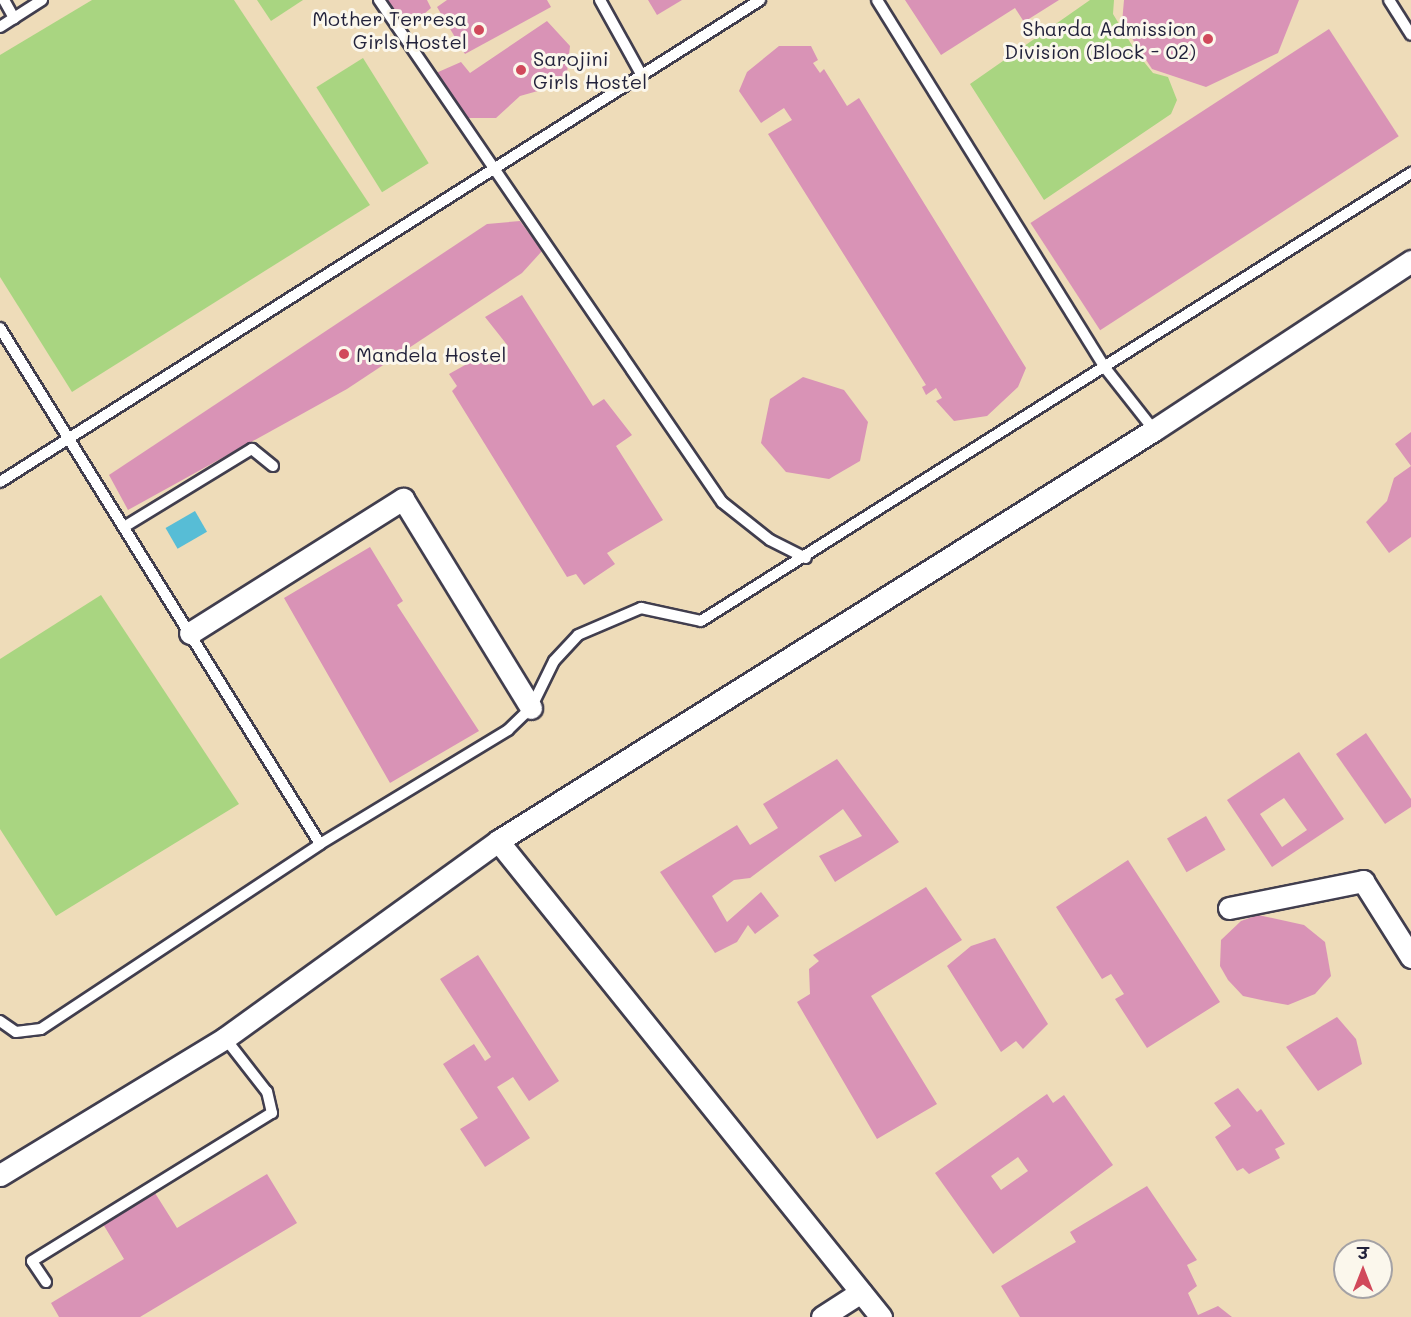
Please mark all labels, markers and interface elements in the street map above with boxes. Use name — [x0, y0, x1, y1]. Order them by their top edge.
place label: Mother Terresa Girls Hostel — [312, 6, 467, 53]
place label: Sharda Admission Division (Block - 02) — [1004, 16, 1196, 63]
marker: Mother Terresa Girls Hostel — [472, 23, 486, 37]
marker: Sharda Admission Division (Block - 02) — [1201, 32, 1215, 46]
place label: Sarojini Girls Hostel — [533, 46, 647, 93]
marker: Sarojini Girls Hostel — [514, 63, 528, 77]
place label: Mandela Hostel — [356, 342, 506, 366]
marker: Mandela Hostel — [337, 347, 351, 361]
north arrow — [1333, 1239, 1393, 1299]
text: उ — [1358, 1242, 1368, 1263]

